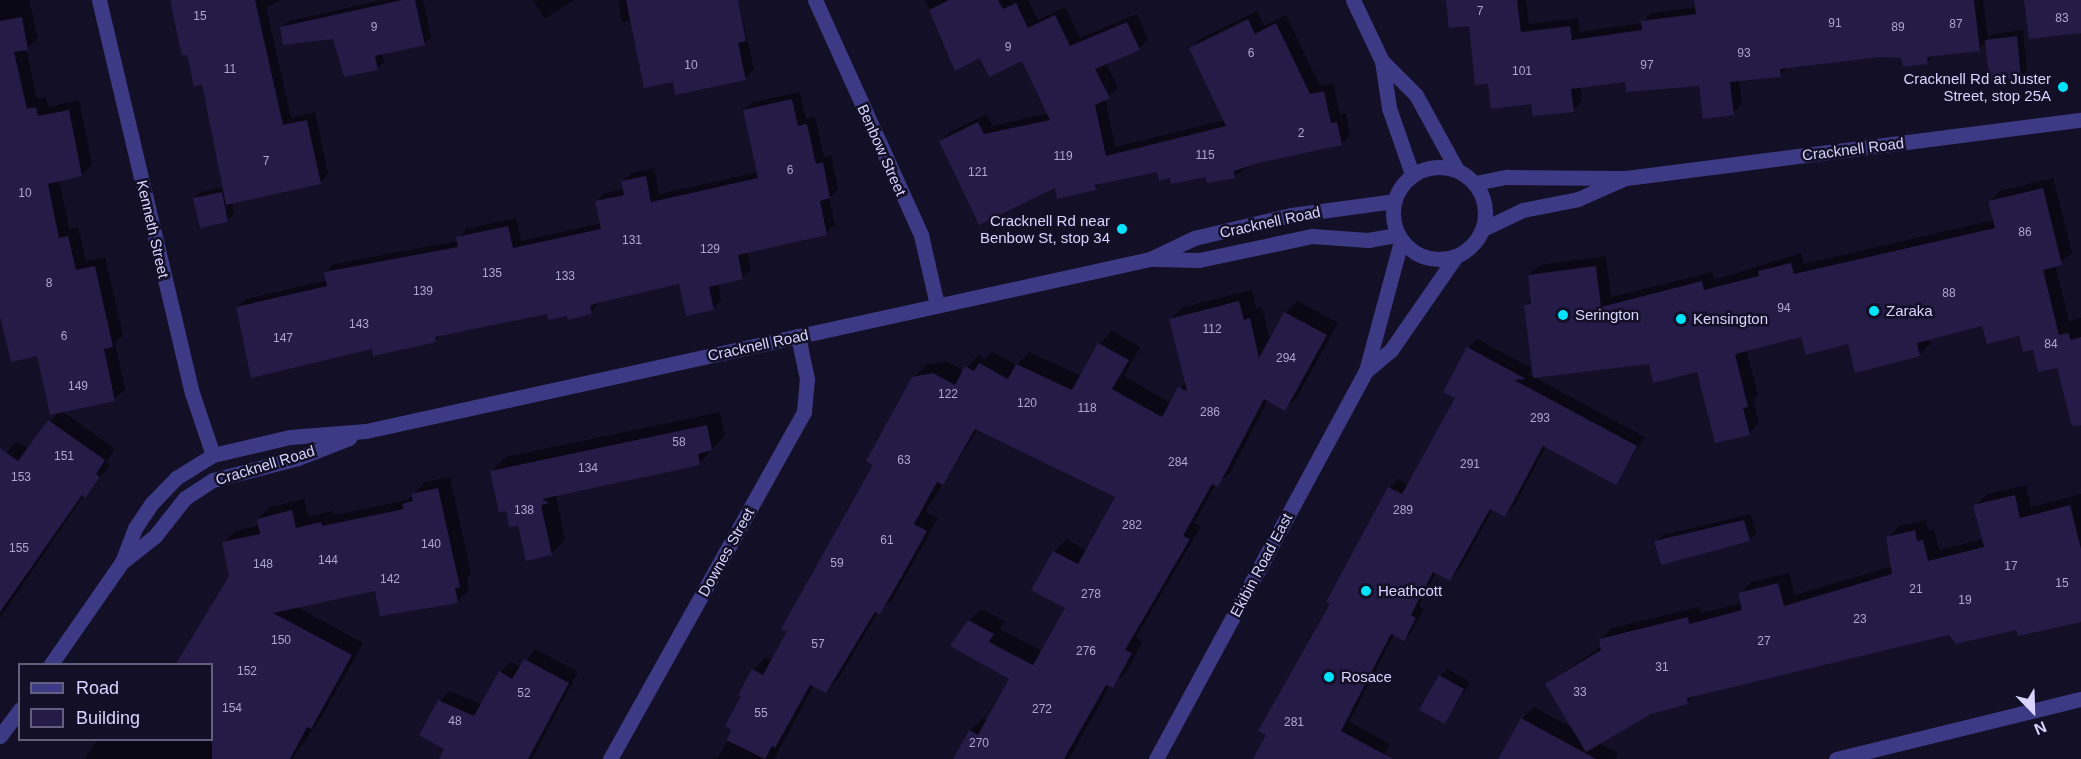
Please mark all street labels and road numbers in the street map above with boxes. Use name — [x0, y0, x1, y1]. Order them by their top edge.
street label: Benbow Street — [854, 101, 910, 199]
street label: Cracknell Road — [1801, 134, 1905, 164]
street label: Kenneth Street — [133, 178, 173, 280]
street label: Cracknell Road — [1218, 203, 1322, 241]
street label: Cracknell Road — [706, 326, 810, 364]
street label: Cracknell Road — [213, 441, 317, 489]
street label: Downes Street — [694, 505, 758, 599]
street label: Ekibin Road East — [1226, 510, 1296, 620]

